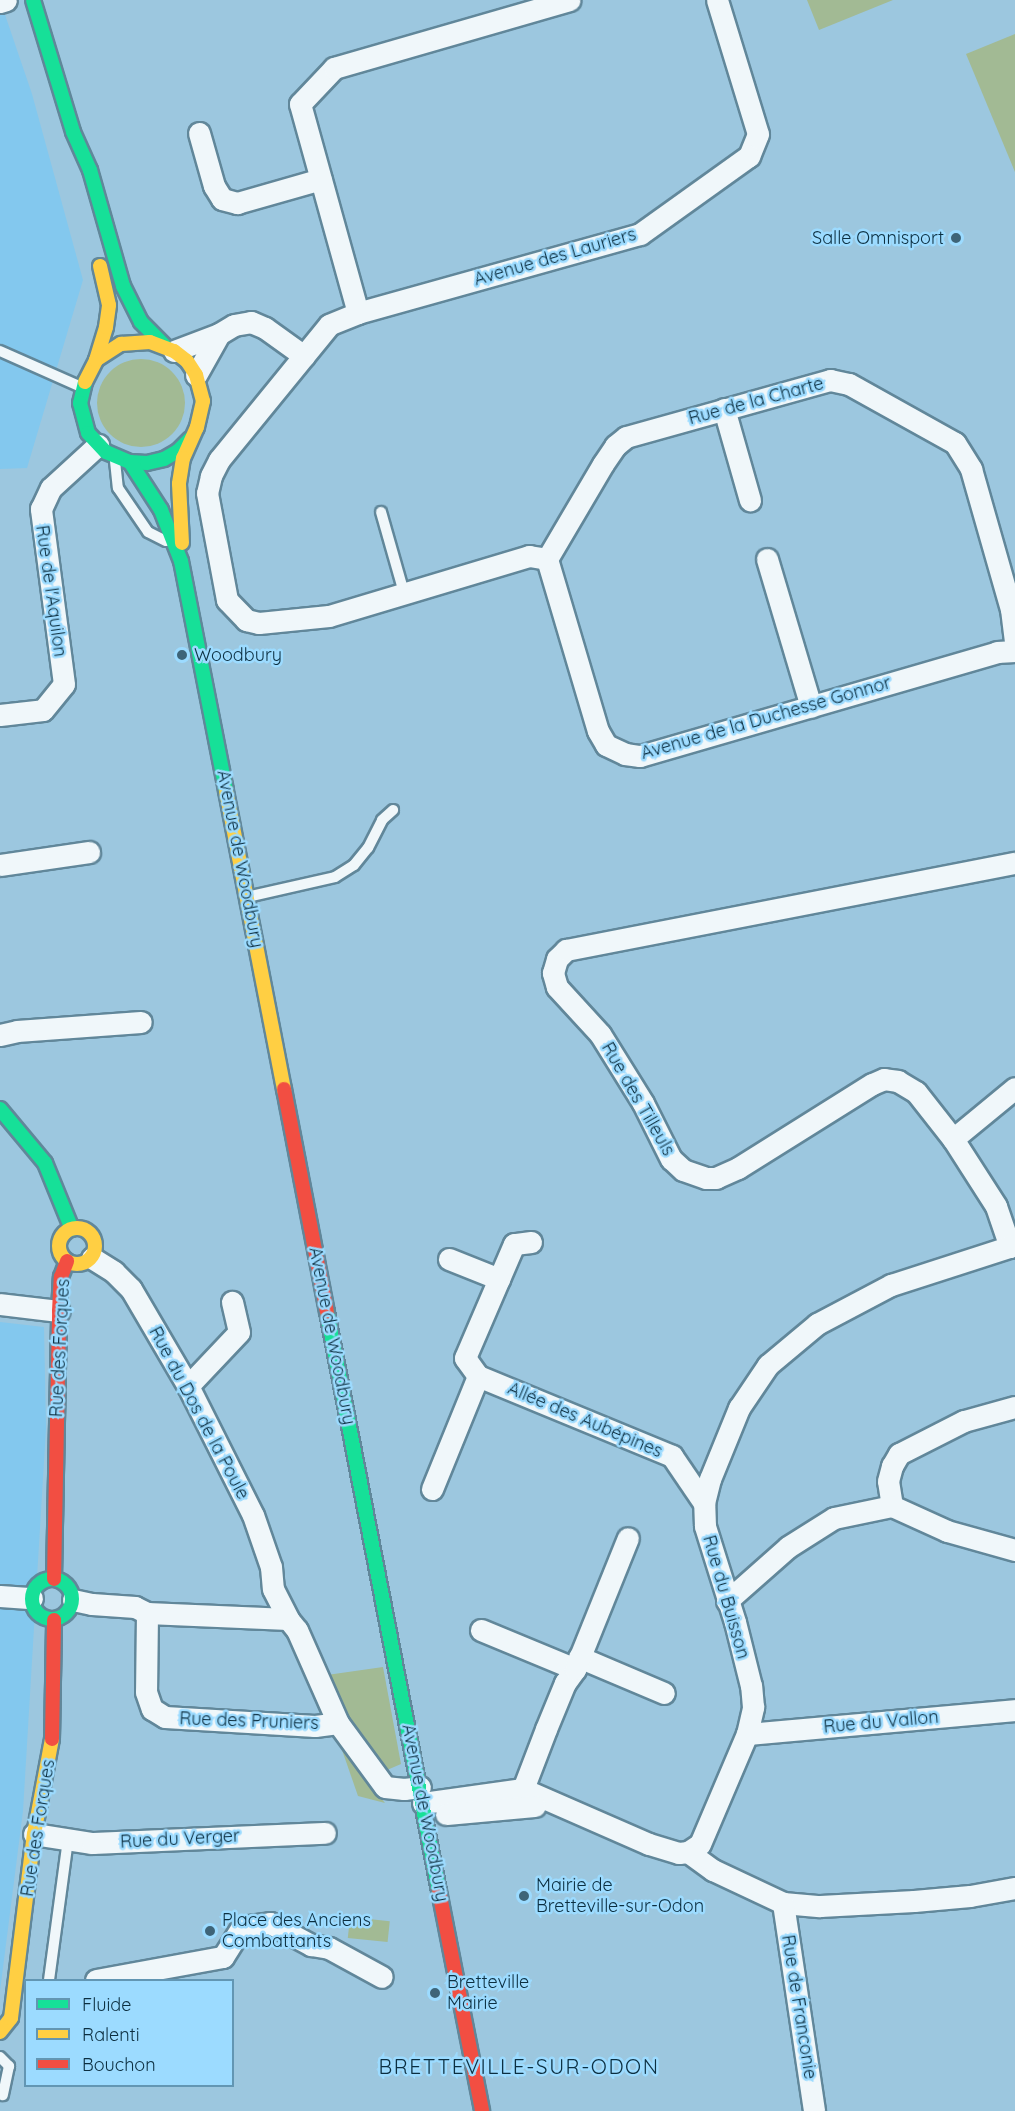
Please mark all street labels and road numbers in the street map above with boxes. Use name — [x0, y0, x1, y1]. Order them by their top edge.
street label: Avenue des Lauriers — [471, 223, 639, 291]
street label: Rue de la Charte — [686, 373, 826, 429]
street label: Rue de l'Aquilon — [31, 524, 71, 658]
street label: Avenue de la Duchesse Gonnor — [638, 672, 894, 764]
street label: Avenue de Woodbury — [212, 768, 268, 950]
street label: Rue des Tilleuls — [597, 1038, 679, 1160]
street label: Avenue de Woodbury — [304, 1245, 360, 1427]
street label: Rue des Forques — [46, 1278, 74, 1418]
street label: Rue du Dos de la Poule — [144, 1323, 254, 1503]
street label: Allée des Aubépines — [504, 1378, 666, 1462]
street label: Rue du Buisson — [698, 1533, 754, 1661]
street label: Rue du Vallon — [822, 1706, 940, 1738]
street label: Rue des Pruniers — [179, 1708, 319, 1734]
street label: Avenue de Woodbury — [397, 1722, 453, 1904]
street label: Rue des Forques — [16, 1758, 60, 1898]
street label: Rue du Verger — [120, 1825, 240, 1853]
street label: Rue de Franconie — [777, 1933, 821, 2081]

